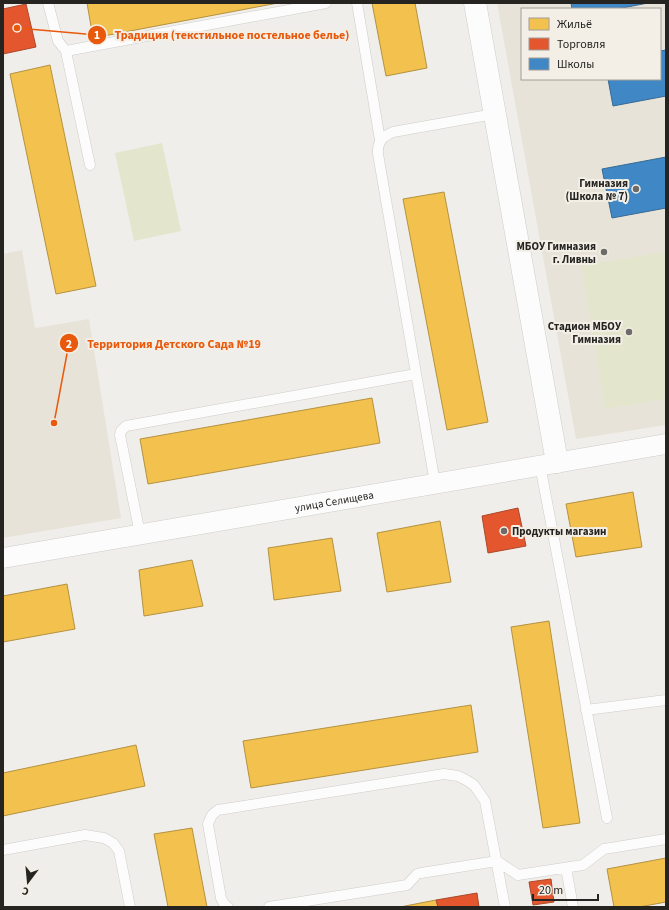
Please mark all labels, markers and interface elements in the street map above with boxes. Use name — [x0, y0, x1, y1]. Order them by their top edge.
legend — [521, 8, 661, 80]
text: Жильё — [557, 16, 592, 33]
callout: Традиция (текстильное постельное белье) — [87, 23, 358, 47]
text: 1 — [94, 27, 100, 44]
text: Традиция (текстильное постельное белье) — [115, 27, 349, 44]
text: Торговля — [557, 36, 605, 53]
text: Школы — [557, 56, 594, 73]
place label: Гимназия (Школа № 7) — [566, 176, 628, 204]
marker: Гимназия (Школа № 7) — [631, 184, 641, 194]
place label: МБОУ Гимназия г. Ливны — [516, 239, 596, 267]
marker: МБОУ Гимназия г. Ливны — [599, 247, 609, 257]
place label: Стадион МБОУ Гимназия — [548, 319, 622, 347]
marker: Стадион МБОУ Гимназия — [624, 327, 634, 337]
callout: Территория Детского Сада №19 — [59, 331, 269, 355]
text: 2 — [66, 336, 72, 353]
text: Территория Детского Сада №19 — [87, 336, 261, 353]
street label: улица Селищева — [294, 487, 375, 515]
place label: Продукты магазин — [512, 524, 606, 539]
marker: Продукты магазин — [499, 526, 509, 536]
north arrow — [8, 862, 48, 902]
scale bar — [533, 876, 598, 902]
text: 20 m — [539, 882, 563, 899]
text: С — [20, 883, 31, 899]

